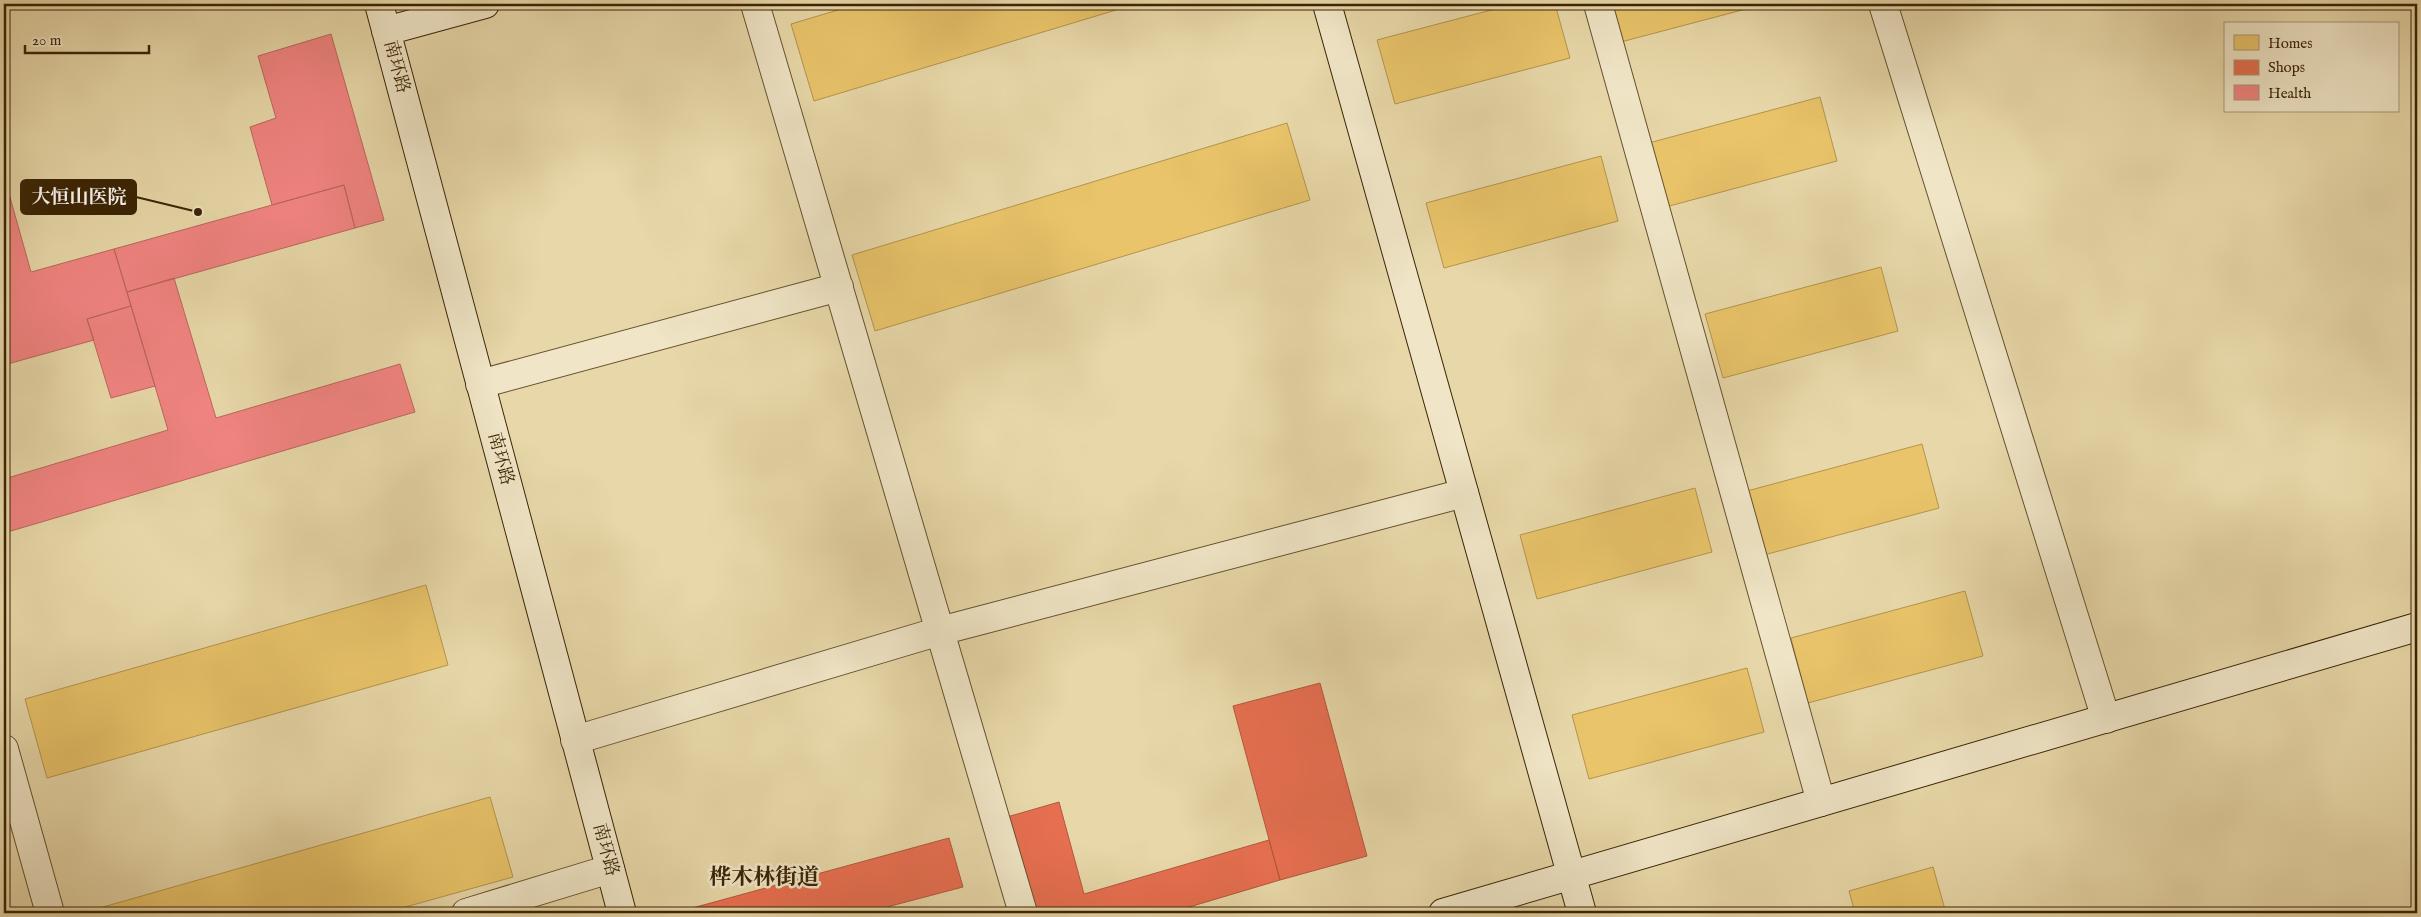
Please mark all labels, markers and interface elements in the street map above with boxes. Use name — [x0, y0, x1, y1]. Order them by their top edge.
scale bar — [25, 22, 149, 54]
legend — [2224, 22, 2398, 112]
text: 20 m — [32, 31, 62, 50]
text: Homes — [2268, 34, 2312, 53]
street label: 南环路 — [378, 38, 414, 96]
text: Shops — [2268, 58, 2305, 77]
text: Health — [2268, 84, 2311, 103]
callout: 大恒山医院 — [21, 180, 136, 214]
text: 大恒山医院 — [31, 186, 127, 210]
street label: 南环路 — [482, 430, 518, 488]
street label: 南环路 — [587, 821, 623, 879]
district label: 桦木林街道 — [709, 864, 819, 892]

